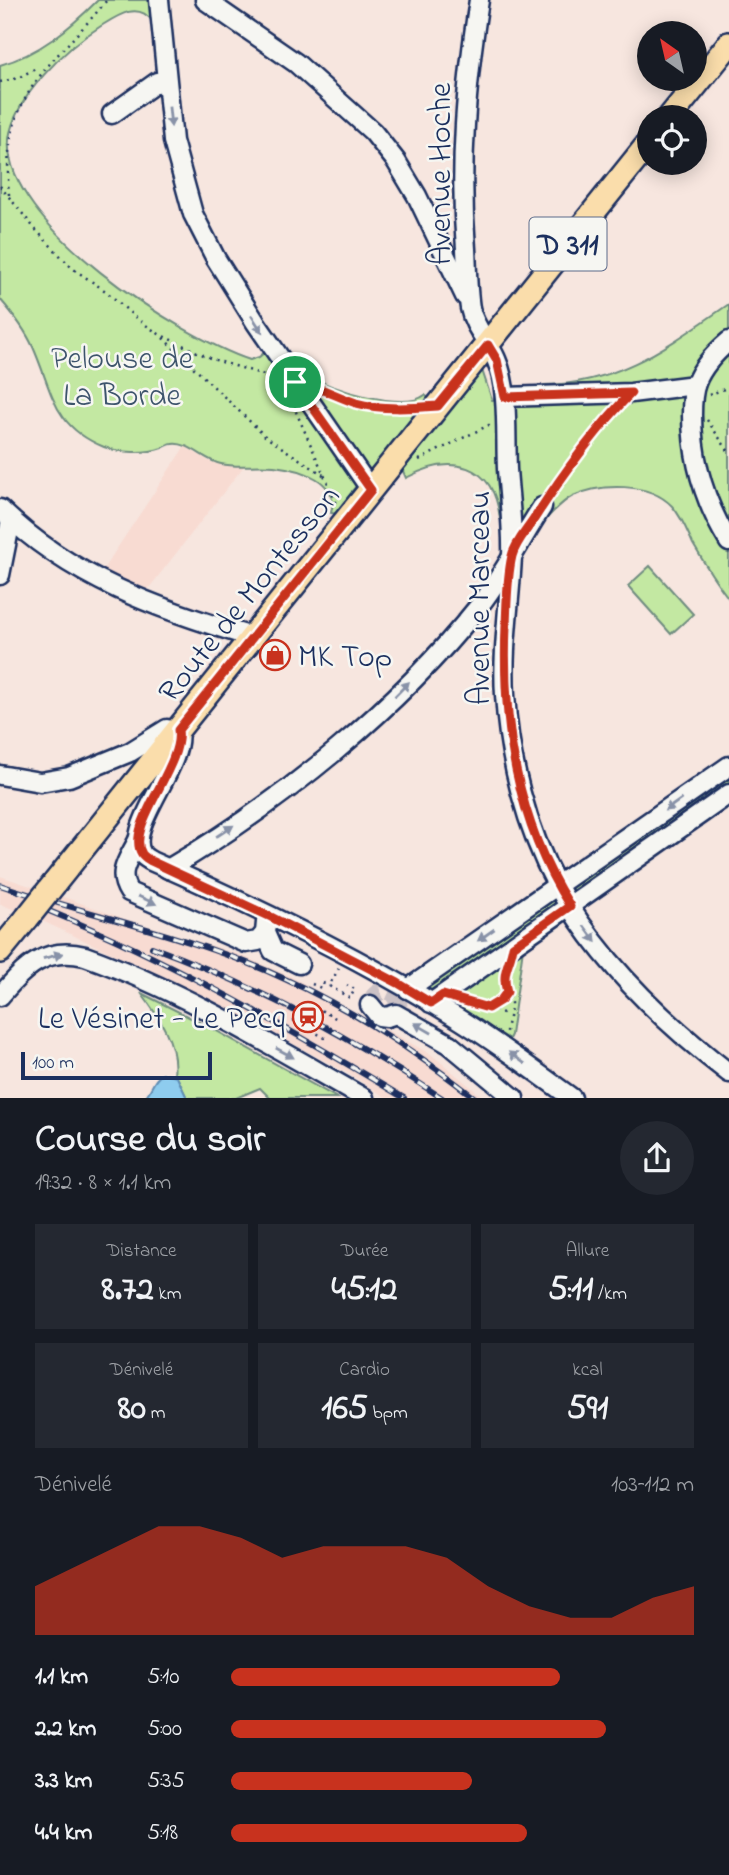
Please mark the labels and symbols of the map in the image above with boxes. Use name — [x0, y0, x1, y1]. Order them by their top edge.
north arrow — [637, 21, 707, 91]
street label: Avenue Hoche — [419, 82, 466, 265]
one-way arrow — [165, 106, 176, 128]
road number: D 311 — [530, 218, 606, 270]
one-way arrow — [250, 314, 263, 334]
park label: Pelouse de La Borde — [51, 337, 194, 421]
pin — [265, 352, 325, 412]
street label: Route de Montesson — [148, 476, 353, 714]
street label: Avenue Marceau — [458, 491, 505, 705]
place label: MK Top — [298, 635, 392, 682]
shop icon: MK Top — [258, 638, 292, 672]
one-way arrow — [394, 681, 410, 697]
one-way arrow — [664, 798, 682, 812]
one-way arrow — [216, 825, 235, 838]
one-way arrow — [137, 894, 157, 906]
one-way arrow — [583, 925, 597, 943]
one-way arrow — [477, 928, 495, 942]
one-way arrow — [42, 950, 64, 961]
place label: Le Vésinet - Le Pecq — [38, 997, 285, 1044]
station icon: Le Vésinet - Le Pecq — [291, 1000, 325, 1034]
one-way arrow — [413, 1022, 432, 1035]
one-way arrow — [275, 1047, 294, 1059]
scale bar — [21, 1049, 212, 1081]
one-way arrow — [508, 1051, 526, 1065]

